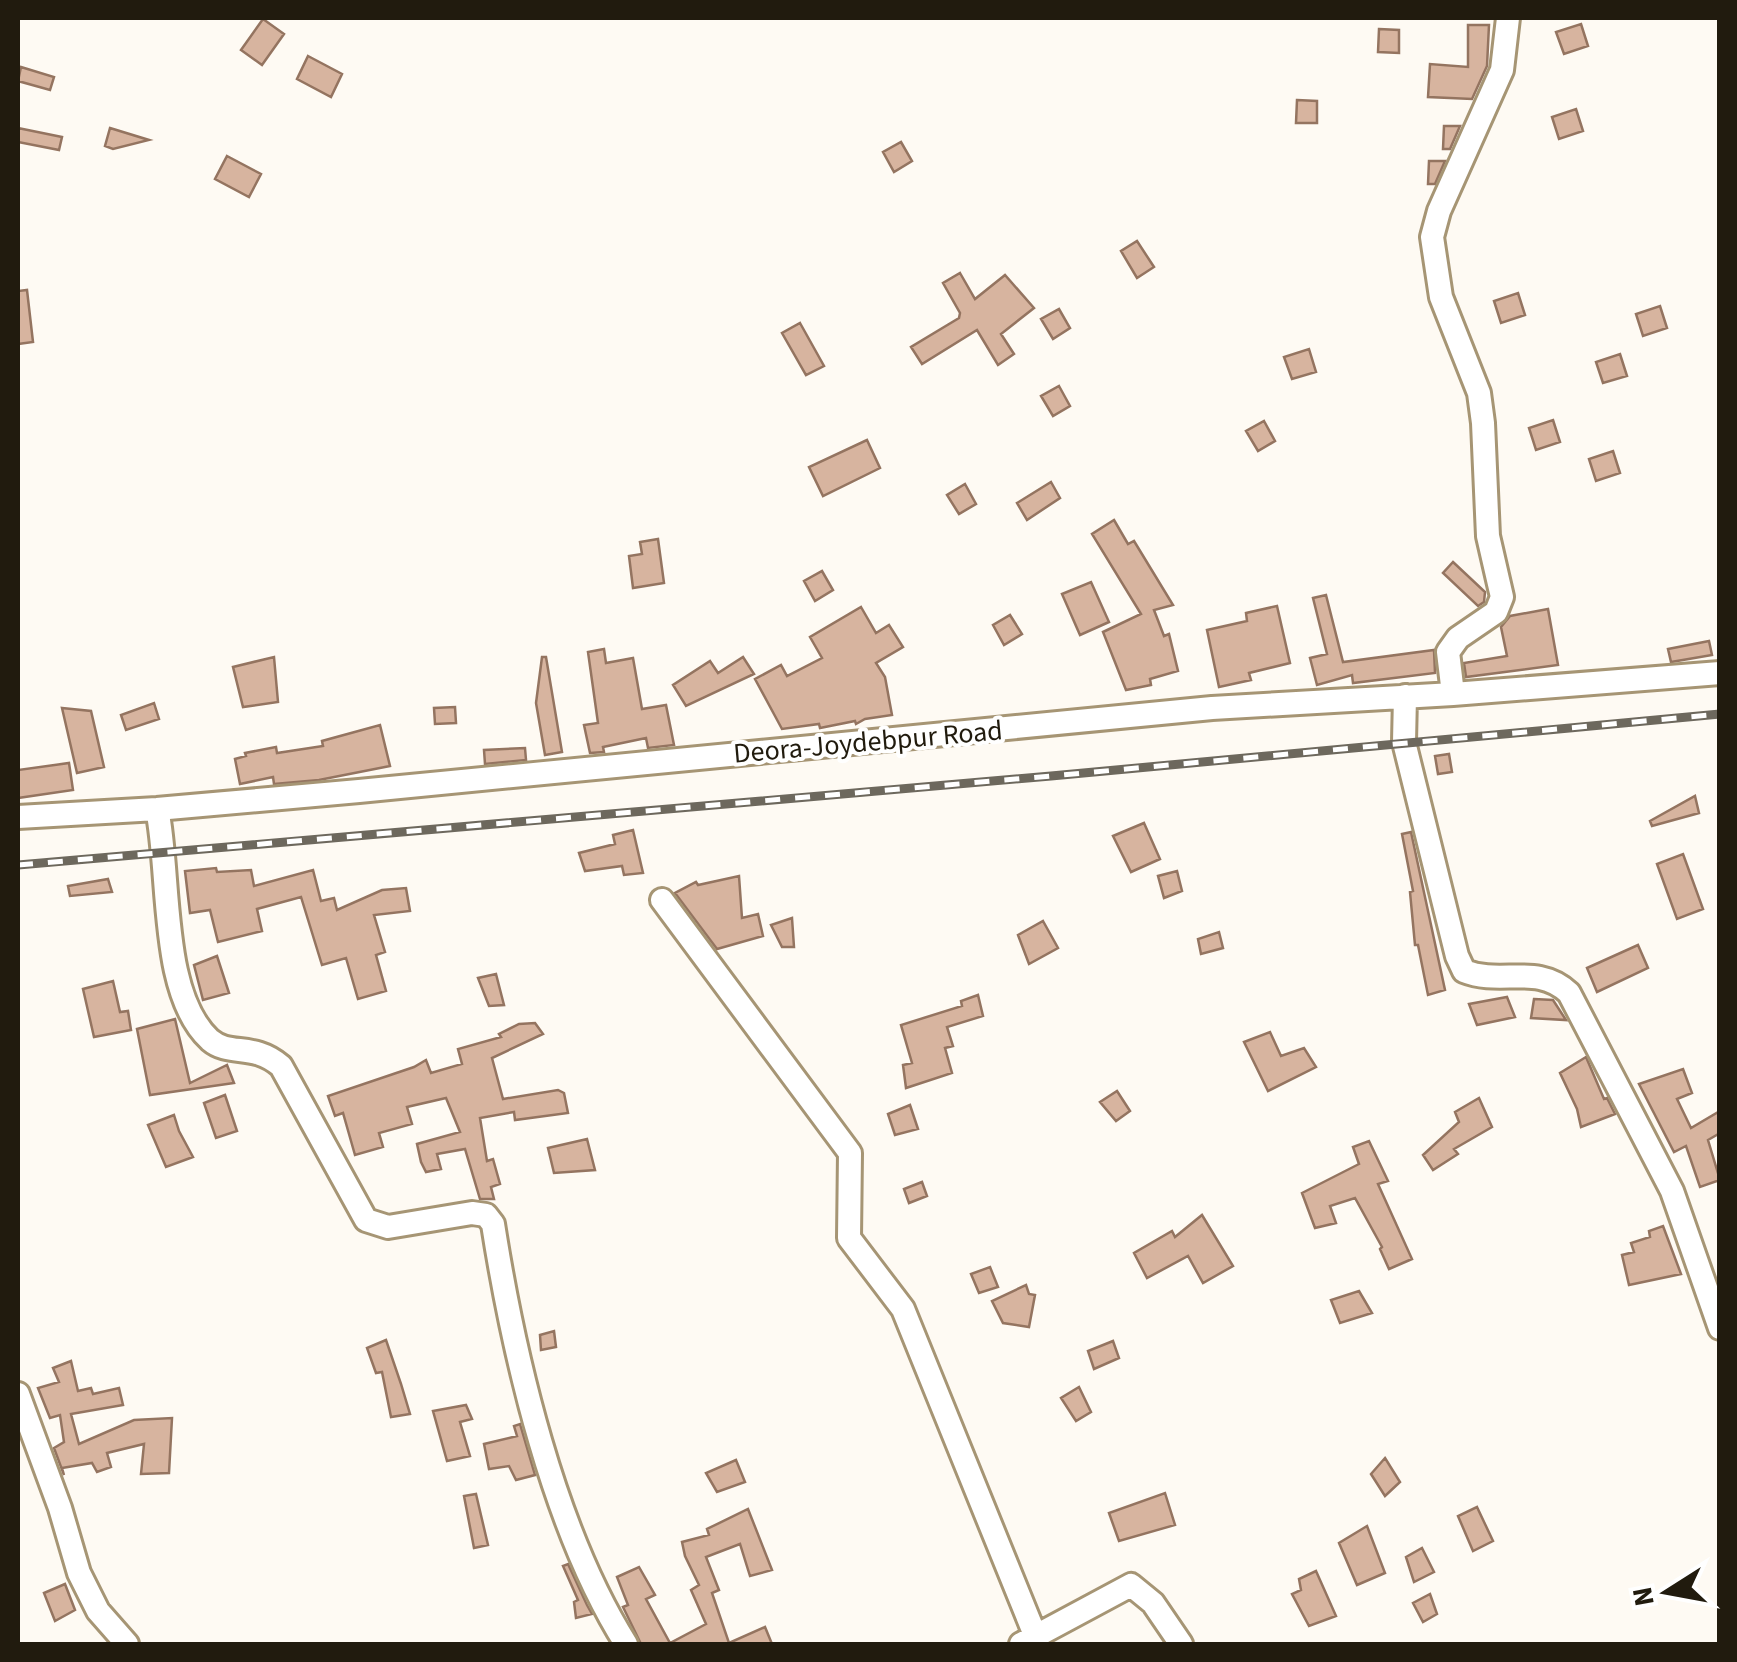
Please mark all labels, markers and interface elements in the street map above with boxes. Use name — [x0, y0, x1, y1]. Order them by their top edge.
street label: Deora-Joydebpur Road — [732, 710, 1004, 774]
north arrow — [1617, 1542, 1717, 1642]
text: N — [1622, 1584, 1665, 1610]

